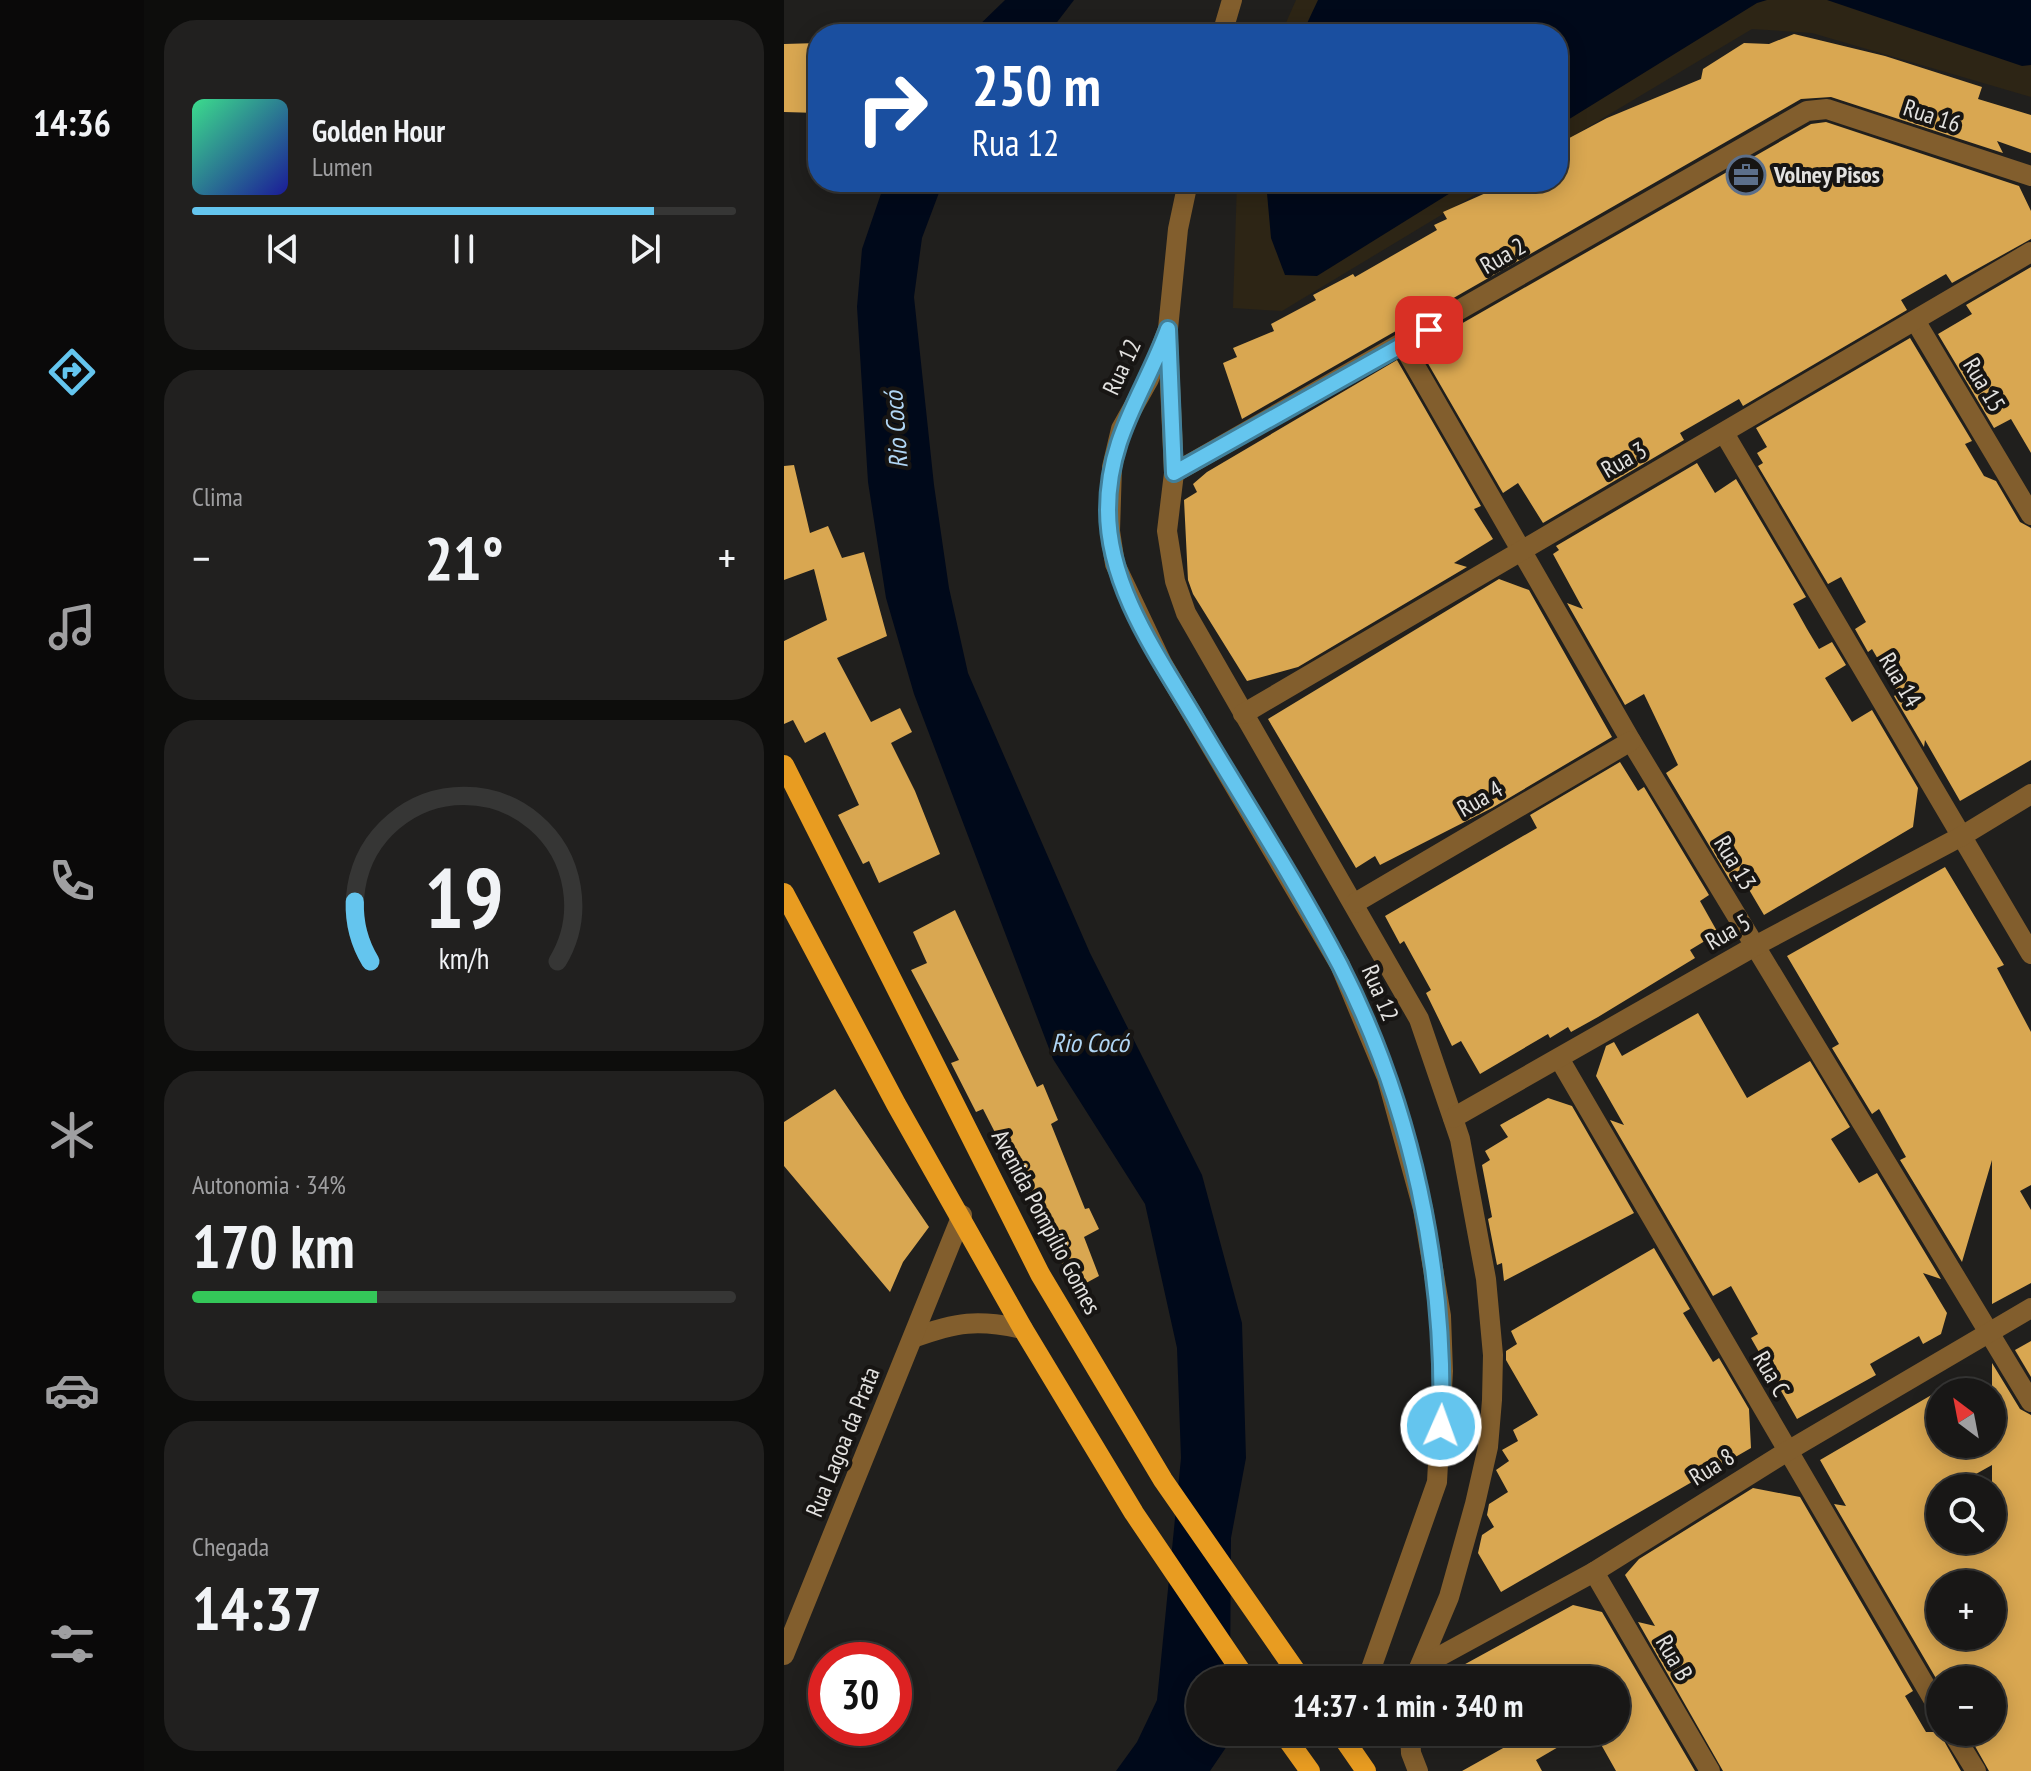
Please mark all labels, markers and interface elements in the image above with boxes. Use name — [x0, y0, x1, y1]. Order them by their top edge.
text: 250 m — [972, 49, 1101, 121]
icon: right — [840, 56, 944, 160]
street label: Rua 16 — [1900, 92, 1965, 139]
text: 14:36 — [33, 99, 111, 146]
text: Golden Hour — [312, 111, 445, 150]
text: Rua 12 — [972, 119, 1059, 166]
text: Lumen — [312, 150, 373, 183]
office icon: Volney Pisos — [1725, 154, 1767, 196]
place label: Volney Pisos — [1773, 159, 1880, 190]
icon: previous — [261, 227, 305, 271]
icon: pause — [442, 227, 486, 271]
icon: next — [623, 227, 667, 271]
street label: Rua 2 — [1474, 230, 1531, 281]
pin — [1395, 296, 1463, 364]
icon: arrive — [1407, 308, 1451, 352]
street label: Rua 12 — [1095, 334, 1148, 400]
icon: directions — [44, 344, 100, 400]
street label: Rua 15 — [1956, 352, 2013, 418]
water label: Rio Cocó — [876, 389, 915, 470]
street label: Rua 3 — [1595, 434, 1652, 485]
text: Clima — [192, 480, 243, 513]
text: 21° — [424, 519, 504, 597]
text: − — [192, 529, 210, 586]
text: + — [718, 529, 736, 586]
icon: music — [44, 599, 100, 655]
street label: Rua 14 — [1872, 647, 1929, 713]
street label: Rua 4 — [1451, 773, 1508, 824]
street label: Rua 13 — [1707, 830, 1764, 896]
text: 19 — [424, 842, 504, 950]
icon: phone — [44, 853, 100, 909]
street label: Rua 5 — [1699, 906, 1756, 957]
text: km/h — [439, 940, 489, 977]
street label: Rua 12 — [1355, 960, 1406, 1026]
water label: Rio Cocó — [1051, 1026, 1130, 1059]
icon: climate — [44, 1107, 100, 1163]
street label: Avenida Pompílio Gomes — [985, 1124, 1108, 1319]
text: Autonomia · 34% — [192, 1168, 346, 1201]
text: 170 km — [192, 1207, 355, 1285]
street label: Rua C — [1746, 1345, 1797, 1402]
icon: car — [44, 1362, 100, 1418]
street label: Rua Lagoa da Prata — [798, 1362, 887, 1521]
north arrow — [1926, 1378, 2006, 1458]
map controls — [1926, 1378, 2006, 1746]
position arrow — [1399, 1384, 1483, 1468]
street label: Rua 8 — [1683, 1441, 1740, 1492]
button: search — [1926, 1474, 2006, 1554]
text: Chegada — [192, 1530, 269, 1563]
text: 14:37 — [192, 1569, 322, 1647]
button: + — [1926, 1570, 2006, 1650]
icon: filters — [44, 1616, 100, 1672]
street label: Rua B — [1649, 1629, 1700, 1686]
speed limit sign: 30 — [808, 1642, 912, 1746]
button: − — [1926, 1666, 2006, 1746]
text: 14:37 · 1 min · 340 m — [1293, 1686, 1523, 1725]

